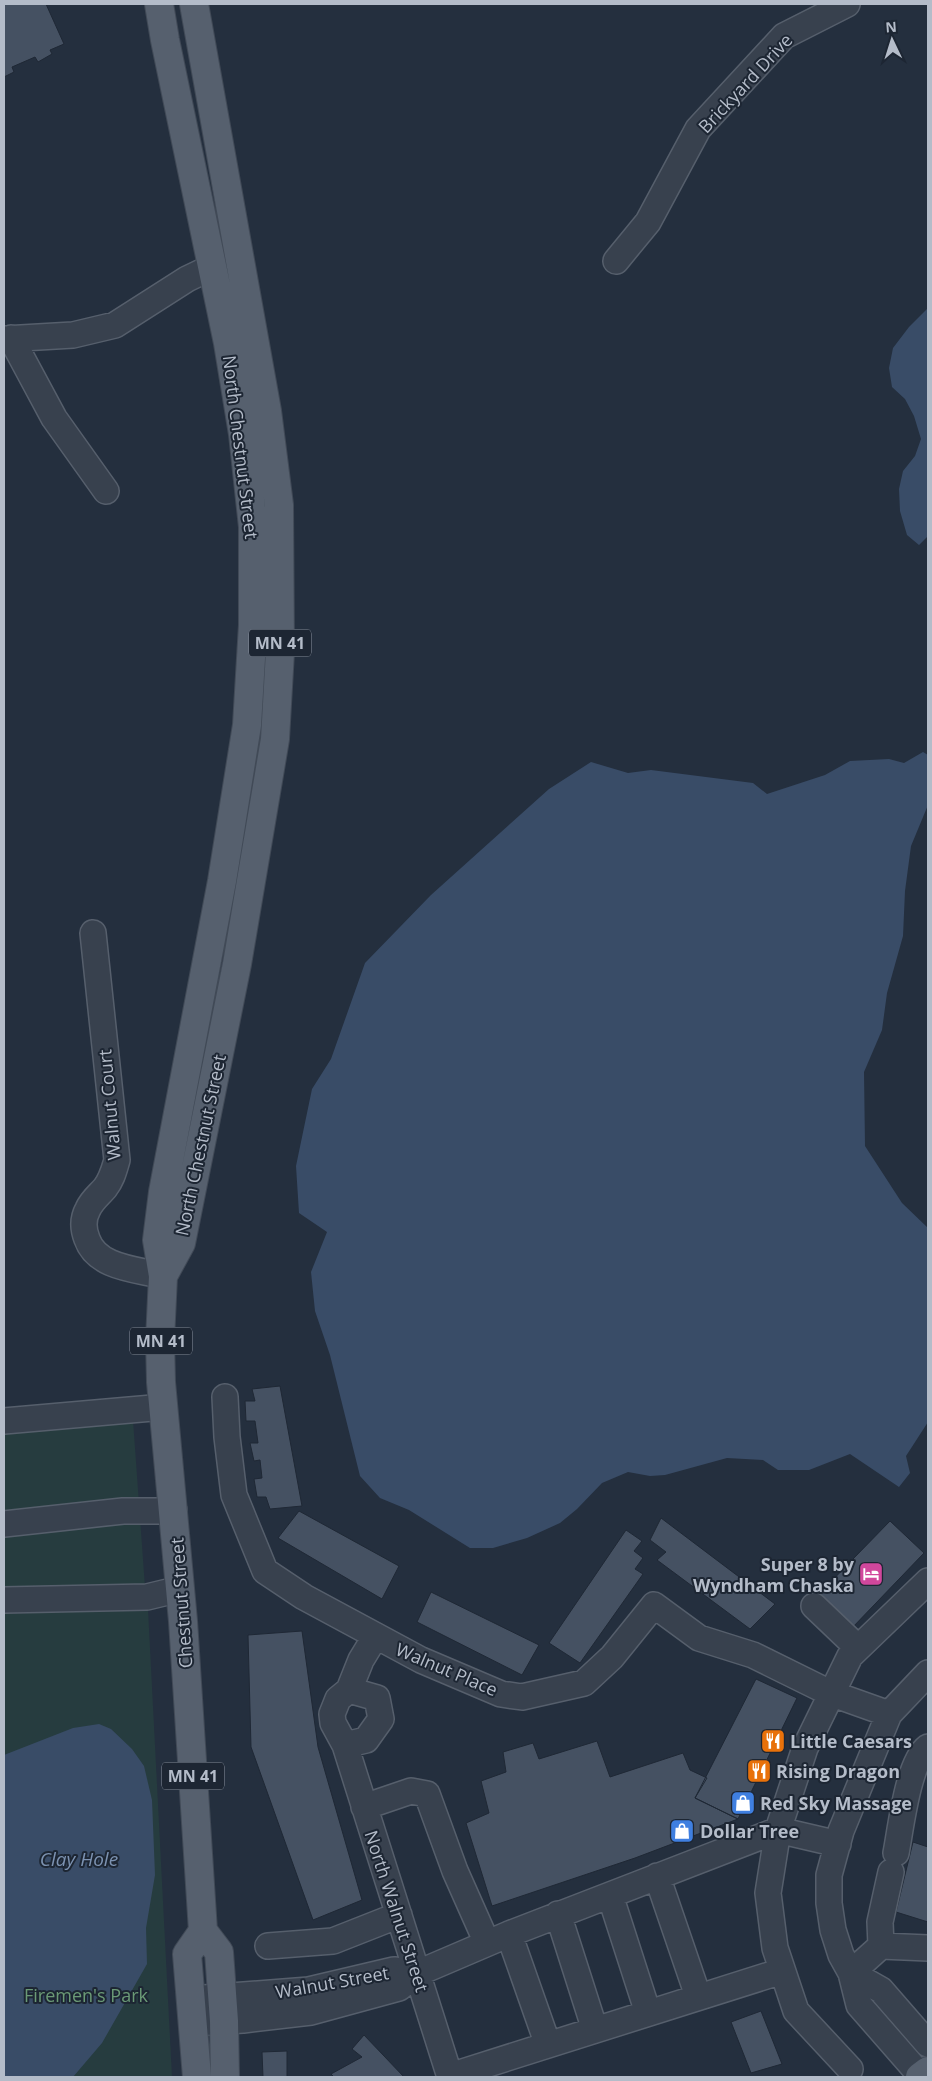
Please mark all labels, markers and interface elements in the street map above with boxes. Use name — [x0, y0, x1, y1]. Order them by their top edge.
north arrow — [867, 15, 917, 65]
text: N — [885, 17, 897, 36]
street label: Brickyard Drive — [693, 28, 797, 138]
street label: North Chestnut Street — [218, 354, 264, 540]
road number: MN 41 — [249, 630, 311, 656]
street label: Walnut Court — [92, 1049, 126, 1161]
street label: North Chestnut Street — [169, 1052, 231, 1238]
road number: MN 41 — [130, 1328, 192, 1354]
street label: Chestnut Street — [164, 1537, 198, 1669]
place label: Super 8 by Wyndham Chaska — [693, 1552, 855, 1597]
hotel icon: Super 8 by Wyndham Chaska — [858, 1561, 884, 1587]
street label: Walnut Place — [392, 1637, 502, 1701]
restaurant icon: Little Caesars — [760, 1728, 786, 1754]
place label: Little Caesars — [790, 1729, 912, 1753]
restaurant icon: Rising Dragon — [746, 1758, 772, 1784]
place label: Rising Dragon — [776, 1759, 900, 1783]
road number: MN 41 — [162, 1762, 224, 1790]
shop icon: Red Sky Massage — [730, 1790, 756, 1816]
place label: Red Sky Massage — [760, 1791, 912, 1815]
shop icon: Dollar Tree — [669, 1818, 695, 1844]
place label: Dollar Tree — [700, 1819, 799, 1843]
street label: North Walnut Street — [360, 1827, 434, 1995]
water label: Clay Hole — [40, 1846, 118, 1872]
street label: Walnut Street — [273, 1960, 391, 2004]
park label: Firemen's Park — [24, 1983, 149, 2007]

